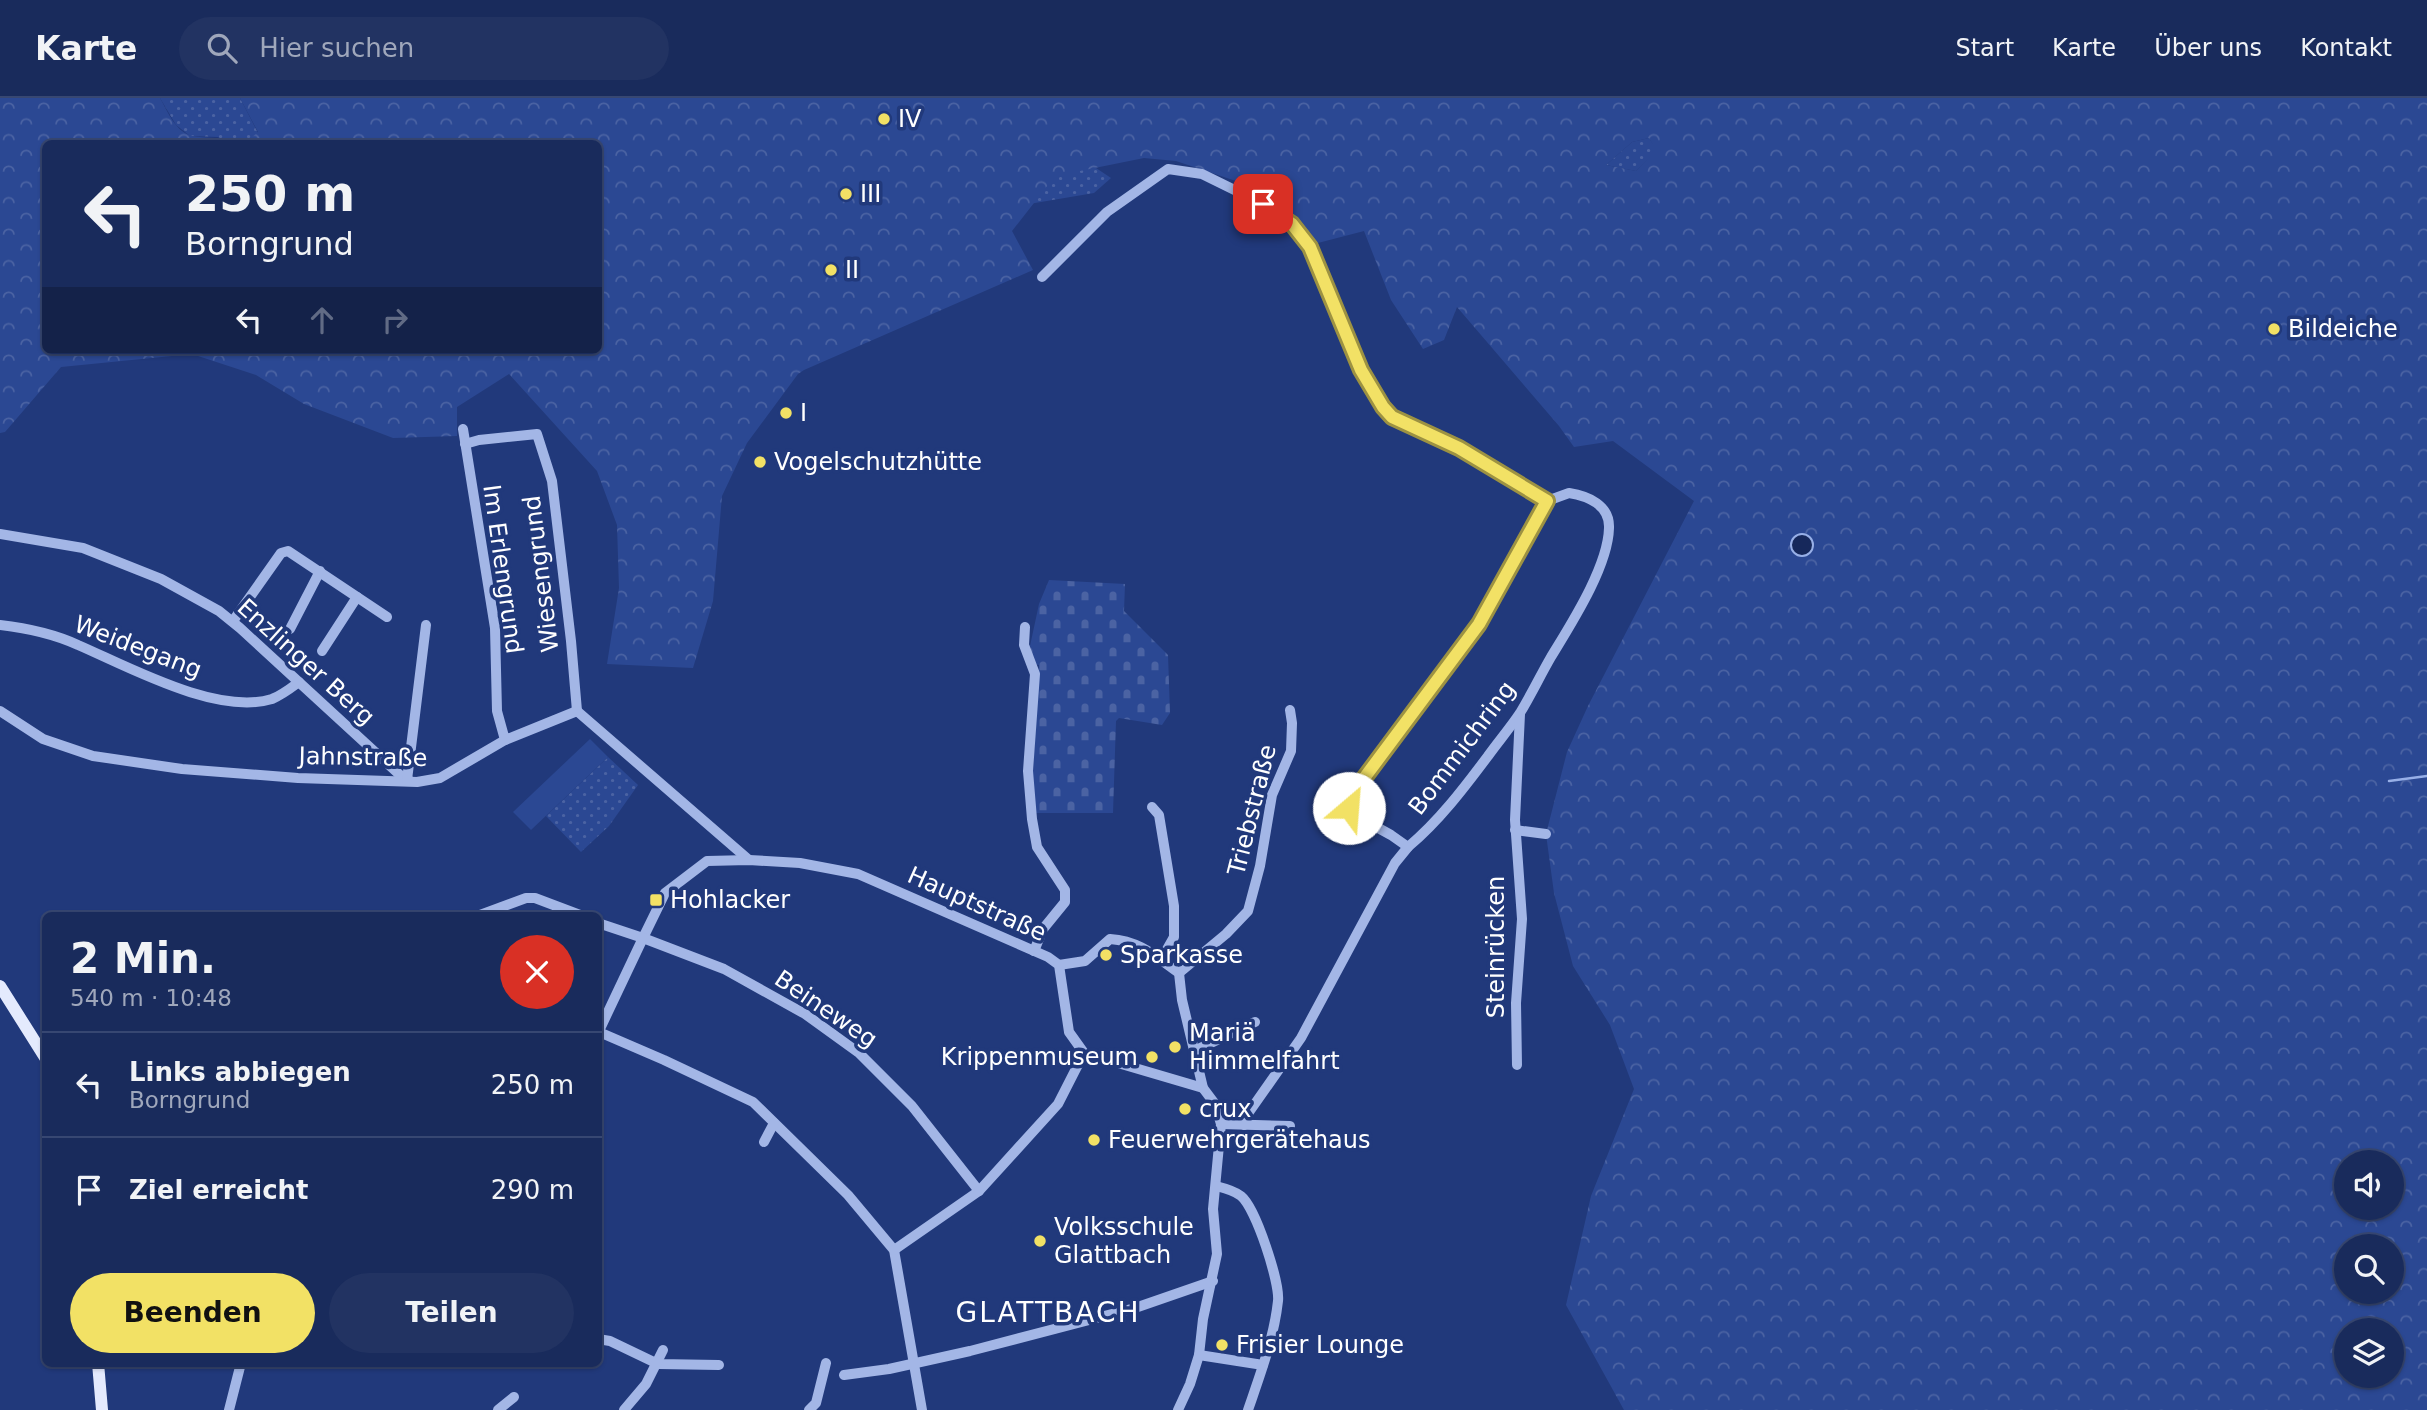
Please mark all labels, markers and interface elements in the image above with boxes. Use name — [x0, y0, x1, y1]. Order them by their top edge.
search box — [179, 17, 669, 80]
text: Karte — [35, 29, 137, 68]
icon: search — [203, 29, 241, 67]
text: Hier suchen — [259, 33, 414, 63]
text: Start — [1955, 34, 2014, 62]
text: Karte — [2052, 34, 2116, 62]
text: Über uns — [2154, 34, 2262, 62]
text: Kontakt — [2300, 34, 2392, 62]
place label: IV — [898, 105, 922, 133]
marker: IV — [876, 111, 892, 127]
text: 250 m — [185, 166, 355, 223]
icon: left — [70, 168, 161, 259]
pin — [1233, 174, 1293, 234]
place label: III — [860, 180, 881, 208]
icon: arrive — [1244, 185, 1282, 223]
marker: III — [838, 186, 854, 202]
text: Borngrund — [185, 225, 354, 263]
place label: II — [845, 256, 859, 284]
marker: II — [823, 262, 839, 278]
icon: left — [230, 301, 268, 339]
icon: ahead — [303, 301, 341, 339]
icon: right — [376, 301, 414, 339]
place label: Bildeiche — [2288, 315, 2398, 343]
marker: Bildeiche — [2266, 321, 2282, 337]
place label: I — [800, 399, 807, 427]
marker: I — [778, 405, 794, 421]
place label: Vogelschutzhütte — [774, 448, 982, 476]
marker: Vogelschutzhütte — [752, 454, 768, 470]
street label: Im Erlengrund — [477, 483, 529, 655]
street label: Wiesengrund — [517, 494, 565, 654]
street label: Enzlinger Berg — [232, 593, 380, 731]
street label: Weidegang — [70, 610, 206, 684]
street label: Bommichring — [1403, 676, 1521, 820]
street label: Jahnstraße — [296, 742, 428, 772]
street label: Triebstraße — [1222, 742, 1282, 879]
position arrow — [1312, 771, 1386, 845]
street label: Hauptstraße — [903, 861, 1051, 947]
street label: Steinrücken — [1482, 876, 1510, 1018]
place label: Hohlacker — [670, 886, 790, 914]
marker: Hohlacker — [648, 892, 664, 908]
text: 2 Min. — [70, 934, 216, 983]
button: close — [500, 935, 574, 1009]
place label: Sparkasse — [1120, 941, 1243, 969]
marker: Sparkasse — [1098, 947, 1114, 963]
street label: Beineweg — [769, 965, 883, 1053]
text: 540 m · 10:48 — [70, 985, 232, 1011]
place label: Mariä Himmelfahrt — [1189, 1019, 1340, 1075]
marker: Mariä Himmelfahrt — [1167, 1039, 1183, 1055]
place label: Krippenmuseum — [941, 1043, 1138, 1071]
marker: Krippenmuseum — [1144, 1049, 1160, 1065]
text: Links abbiegen — [129, 1057, 351, 1087]
icon: left — [70, 1066, 108, 1104]
text: 250 m — [491, 1070, 574, 1100]
text: Borngrund — [129, 1087, 250, 1113]
place label: crux — [1199, 1095, 1251, 1123]
marker: crux — [1177, 1101, 1193, 1117]
place label: Feuerwehrgerätehaus — [1108, 1126, 1371, 1154]
marker: Feuerwehrgerätehaus — [1086, 1132, 1102, 1148]
map controls — [2334, 1150, 2404, 1388]
button: sound — [2334, 1150, 2404, 1220]
icon: arrive — [70, 1171, 108, 1209]
text: Ziel erreicht — [129, 1175, 309, 1205]
text: 290 m — [491, 1175, 574, 1205]
place label: Volksschule Glattbach — [1054, 1213, 1194, 1269]
marker: Volksschule Glattbach — [1032, 1233, 1048, 1249]
button: search — [2334, 1234, 2404, 1304]
button: Beenden — [70, 1273, 315, 1353]
button: Teilen — [329, 1273, 574, 1353]
district label: GLATTBACH — [955, 1296, 1141, 1329]
button: layers — [2334, 1318, 2404, 1388]
place label: Frisier Lounge — [1236, 1331, 1404, 1359]
marker: Frisier Lounge — [1214, 1337, 1230, 1353]

